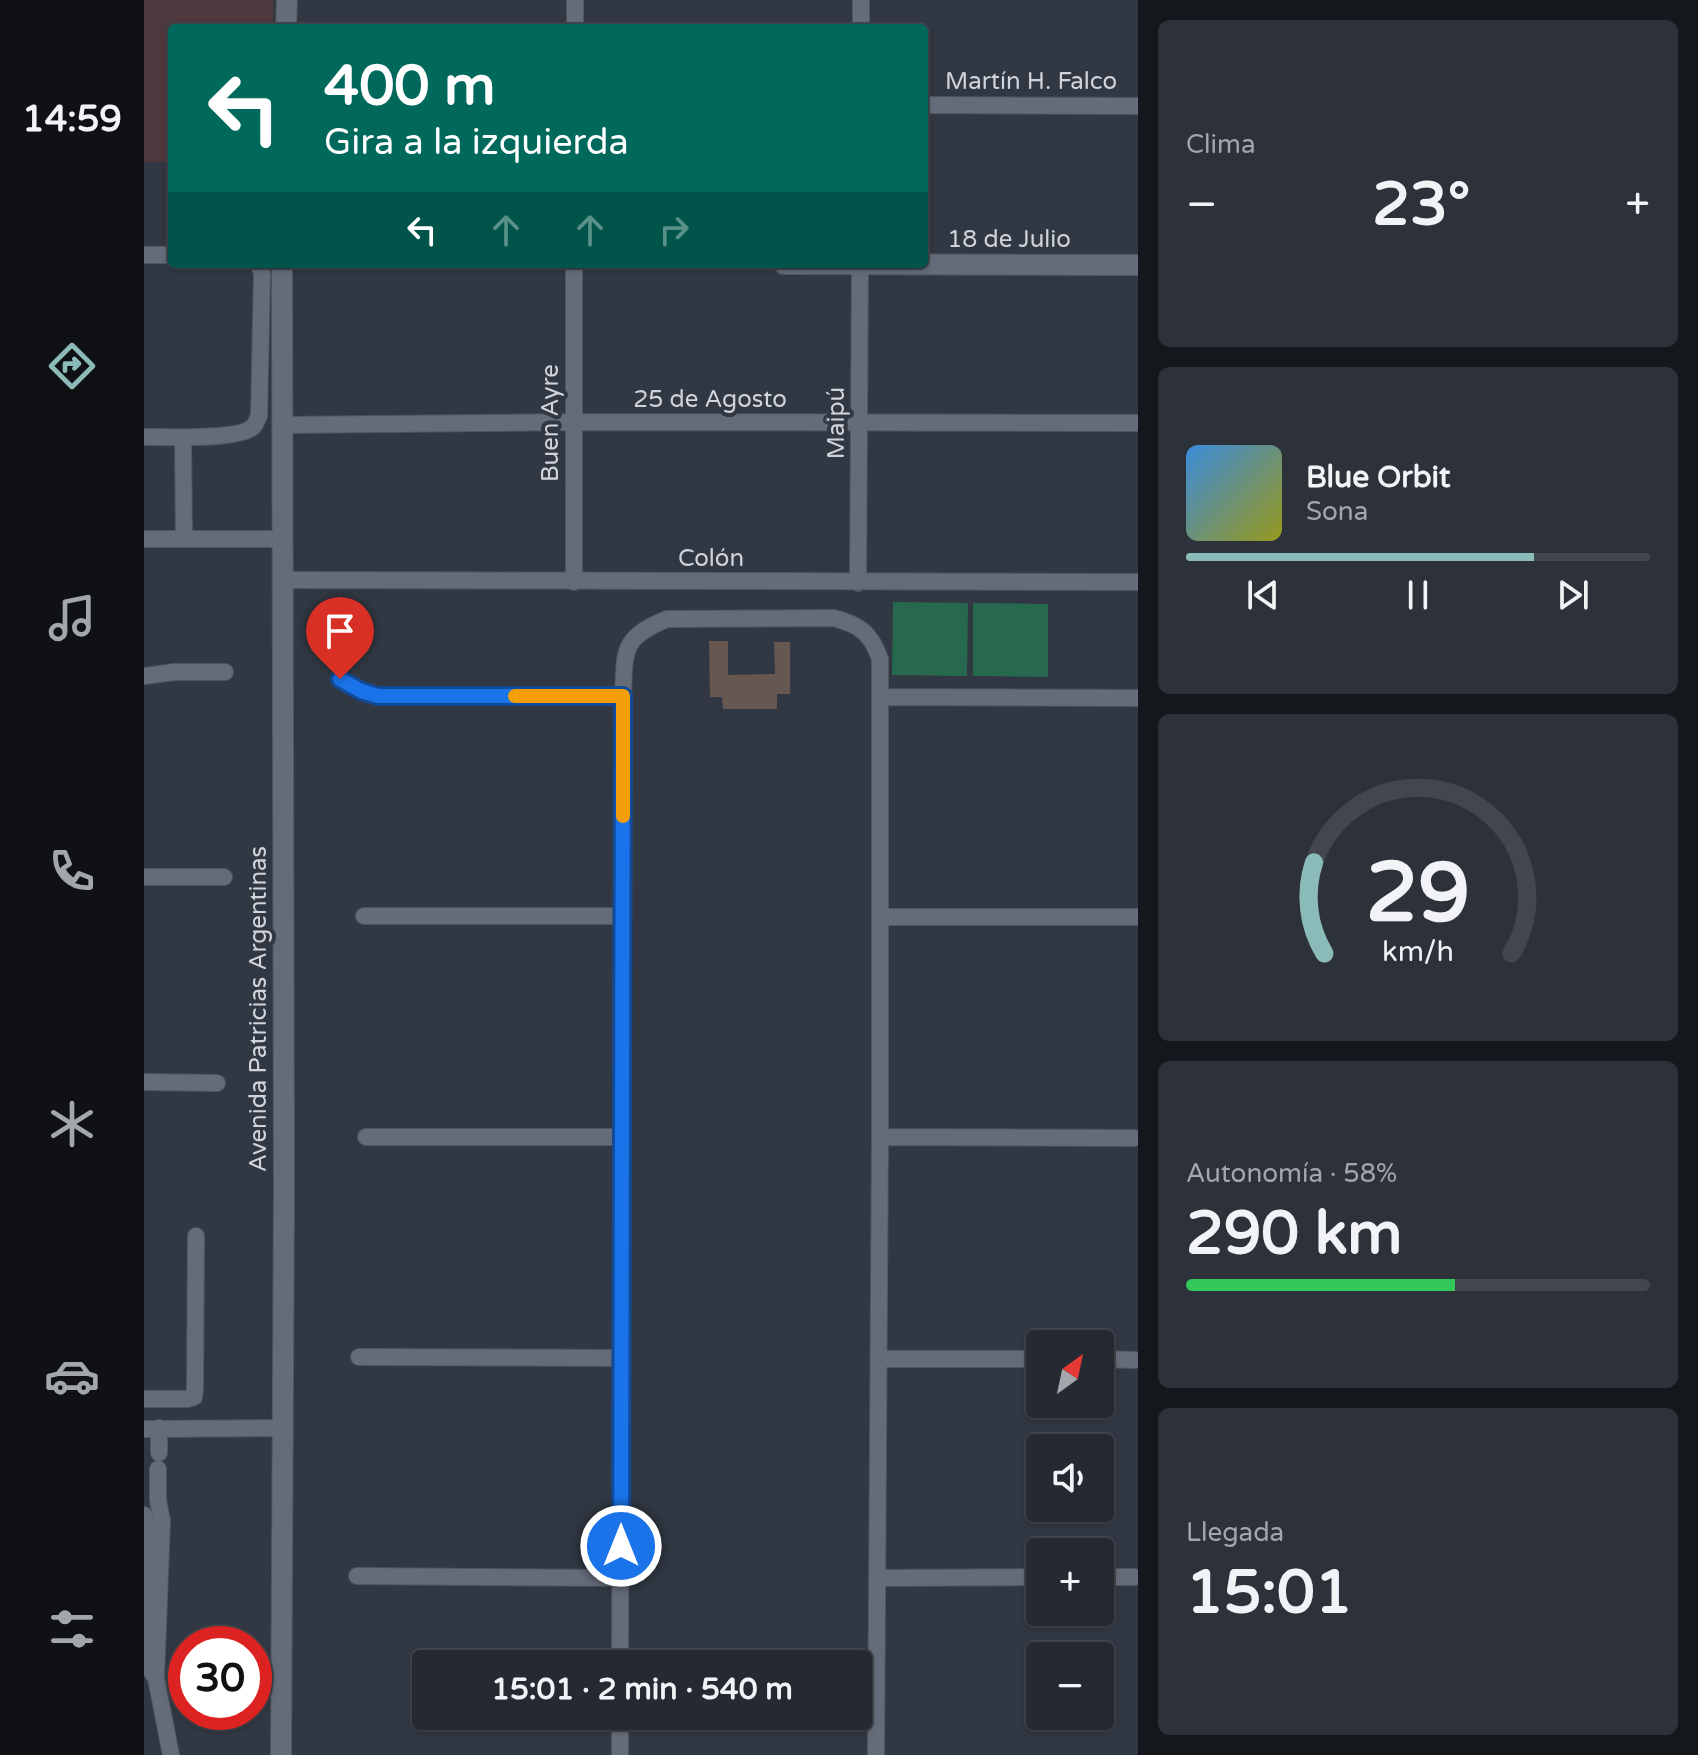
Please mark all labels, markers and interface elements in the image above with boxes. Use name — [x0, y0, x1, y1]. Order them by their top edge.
text: 400 m — [324, 53, 495, 120]
icon: left — [192, 56, 296, 160]
street label: Martín H. Falco — [945, 67, 1117, 96]
text: 14:59 — [22, 98, 122, 141]
text: Gira a la izquierda — [324, 121, 629, 164]
text: Clima — [1186, 129, 1256, 160]
text: 23° — [1372, 169, 1470, 241]
text: − — [1186, 179, 1217, 232]
text: + — [1625, 179, 1650, 232]
icon: left — [400, 208, 444, 252]
icon: ahead — [484, 208, 528, 252]
icon: ahead — [568, 208, 612, 252]
icon: right — [652, 208, 696, 252]
street label: 18 de Julio — [947, 225, 1071, 254]
icon: directions — [44, 338, 100, 394]
street label: Buen Ayre — [536, 364, 565, 482]
street label: 25 de Agosto — [633, 385, 787, 414]
street label: Maipú — [822, 387, 851, 459]
text: Blue Orbit — [1306, 459, 1451, 496]
text: Sona — [1306, 496, 1368, 527]
street label: Colón — [678, 544, 744, 573]
icon: previous — [1241, 573, 1285, 617]
icon: pause — [1396, 573, 1440, 617]
icon: next — [1551, 573, 1595, 617]
icon: music — [44, 590, 100, 646]
pin — [306, 597, 374, 679]
icon: arrive — [318, 609, 362, 653]
icon: phone — [44, 843, 100, 899]
text: 29 — [1366, 843, 1470, 943]
street label: Avenida Patricias Argentinas — [244, 846, 273, 1172]
text: km/h — [1382, 935, 1454, 969]
icon: climate — [44, 1096, 100, 1152]
text: Autonomía · 58% — [1186, 1158, 1397, 1189]
text: 290 km — [1186, 1198, 1402, 1270]
north arrow — [1026, 1330, 1114, 1418]
map controls — [1026, 1330, 1114, 1730]
icon: car — [44, 1348, 100, 1404]
button: sound — [1026, 1434, 1114, 1522]
position arrow — [579, 1504, 663, 1588]
text: Llegada — [1186, 1517, 1284, 1548]
button: + — [1026, 1538, 1114, 1626]
text: 15:01 — [1186, 1557, 1352, 1629]
icon: filters — [44, 1601, 100, 1657]
speed limit sign: 30 — [168, 1626, 272, 1730]
button: − — [1026, 1642, 1114, 1730]
text: 15:01 · 2 min · 540 m — [491, 1671, 793, 1708]

